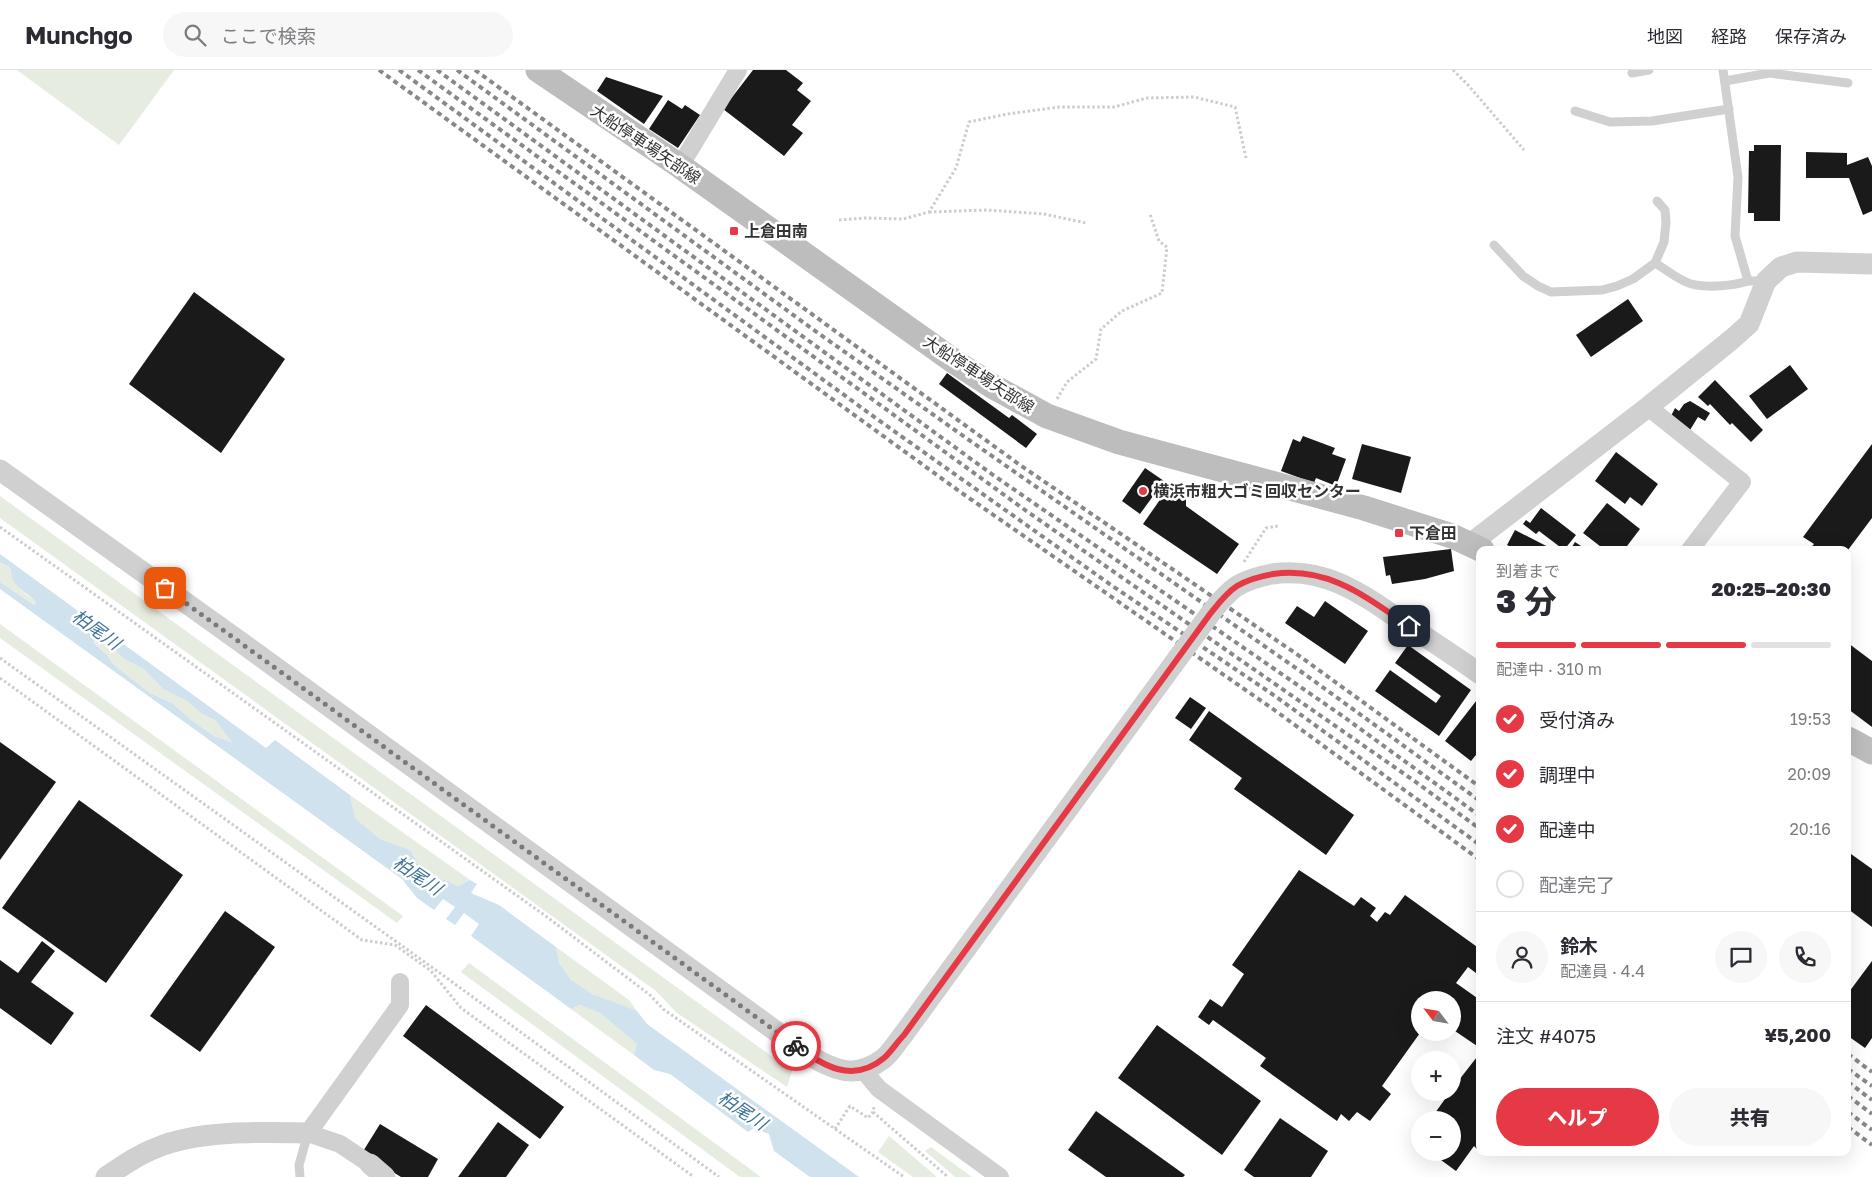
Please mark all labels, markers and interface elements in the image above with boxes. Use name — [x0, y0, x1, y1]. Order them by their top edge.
search box — [163, 12, 513, 57]
text: Munchgo — [25, 20, 133, 49]
icon: search — [181, 21, 209, 49]
text: ここで検索 — [221, 24, 316, 47]
text: 地図 — [1647, 25, 1683, 47]
text: 経路 — [1711, 25, 1747, 47]
text: 保存済み — [1775, 25, 1847, 47]
street label: 大船停車場矢部線 — [587, 100, 705, 188]
place label: 上倉田南 — [744, 221, 808, 241]
marker: 上倉田南 — [728, 225, 740, 237]
street label: 大船停車場矢部線 — [920, 331, 1038, 417]
place label: 横浜市粗大ゴミ回収センター — [1153, 481, 1361, 501]
marker: 横浜市粗大ゴミ回収センター — [1137, 485, 1149, 497]
place label: 下倉田 — [1409, 523, 1457, 543]
marker: 下倉田 — [1393, 527, 1405, 539]
text: 到着まで — [1496, 561, 1560, 581]
pin — [144, 567, 186, 609]
icon: bag — [151, 574, 179, 602]
text: 20:25–20:30 — [1711, 577, 1831, 600]
text: 3 分 — [1496, 582, 1556, 620]
water label: 柏尾川 — [69, 604, 127, 655]
pin — [1388, 605, 1430, 647]
icon: home — [1395, 612, 1423, 640]
text: 配達中 · 310 m — [1496, 659, 1602, 679]
icon: check — [1496, 705, 1524, 733]
text: 受付済み — [1539, 708, 1615, 731]
text: 19:53 — [1790, 709, 1831, 729]
icon: check — [1496, 760, 1524, 788]
text: 調理中 — [1539, 763, 1596, 786]
text: 20:09 — [1787, 764, 1831, 784]
icon: check — [1496, 815, 1524, 843]
text: 配達中 — [1539, 818, 1596, 841]
text: 20:16 — [1790, 819, 1831, 839]
water label: 柏尾川 — [389, 851, 448, 900]
text: 配達完了 — [1539, 873, 1615, 896]
button: person — [1496, 931, 1548, 983]
button: chat — [1715, 931, 1767, 983]
button: phone — [1779, 931, 1831, 983]
text: 鈴木 — [1560, 934, 1598, 957]
text: 配達員 · 4.4 — [1560, 961, 1645, 981]
north arrow — [1411, 991, 1461, 1041]
map controls — [1411, 991, 1461, 1161]
courier — [771, 1021, 821, 1071]
text: ¥5,200 — [1764, 1023, 1831, 1046]
text: 注文 #4075 — [1496, 1024, 1596, 1047]
icon: bike — [782, 1032, 810, 1060]
button: + — [1411, 1051, 1461, 1101]
water label: 柏尾川 — [714, 1086, 773, 1135]
button: ヘルプ — [1496, 1088, 1659, 1146]
button: 共有 — [1669, 1088, 1831, 1146]
button: − — [1411, 1111, 1461, 1161]

